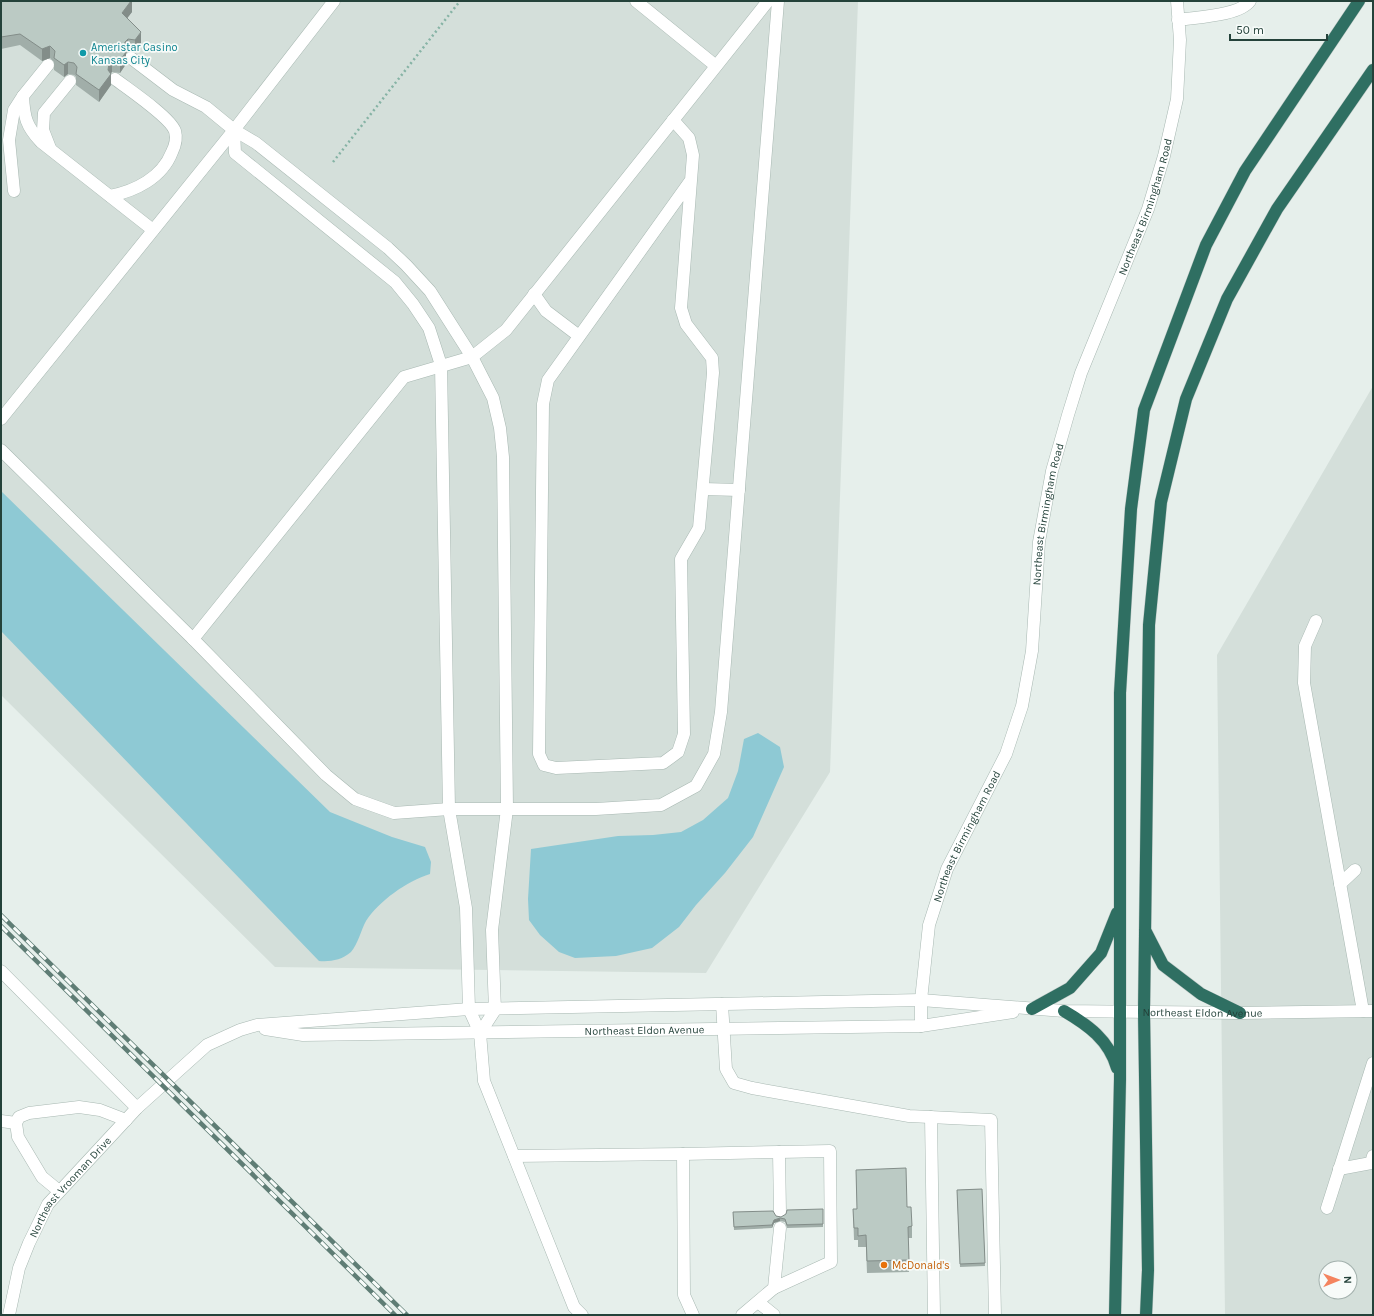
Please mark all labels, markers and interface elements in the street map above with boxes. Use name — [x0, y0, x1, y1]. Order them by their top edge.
scale bar — [1230, 16, 1327, 42]
text: 50 m — [1236, 23, 1264, 37]
place label: Ameristar Casino Kansas City — [91, 41, 178, 67]
marker: Ameristar Casino Kansas City — [78, 48, 88, 58]
street label: Northeast Birmingham Road — [1115, 137, 1174, 277]
street label: Northeast Birmingham Road — [1030, 442, 1066, 586]
street label: Northeast Birmingham Road — [930, 768, 1003, 904]
street label: Northeast Eldon Avenue — [1142, 1005, 1263, 1020]
street label: Northeast Eldon Avenue — [584, 1023, 705, 1037]
street label: Northeast Vrooman Drive — [26, 1134, 114, 1240]
place label: McDonald's — [892, 1259, 950, 1272]
marker: McDonald's — [879, 1260, 889, 1270]
north arrow — [1318, 1260, 1358, 1300]
text: N — [1341, 1276, 1354, 1284]

